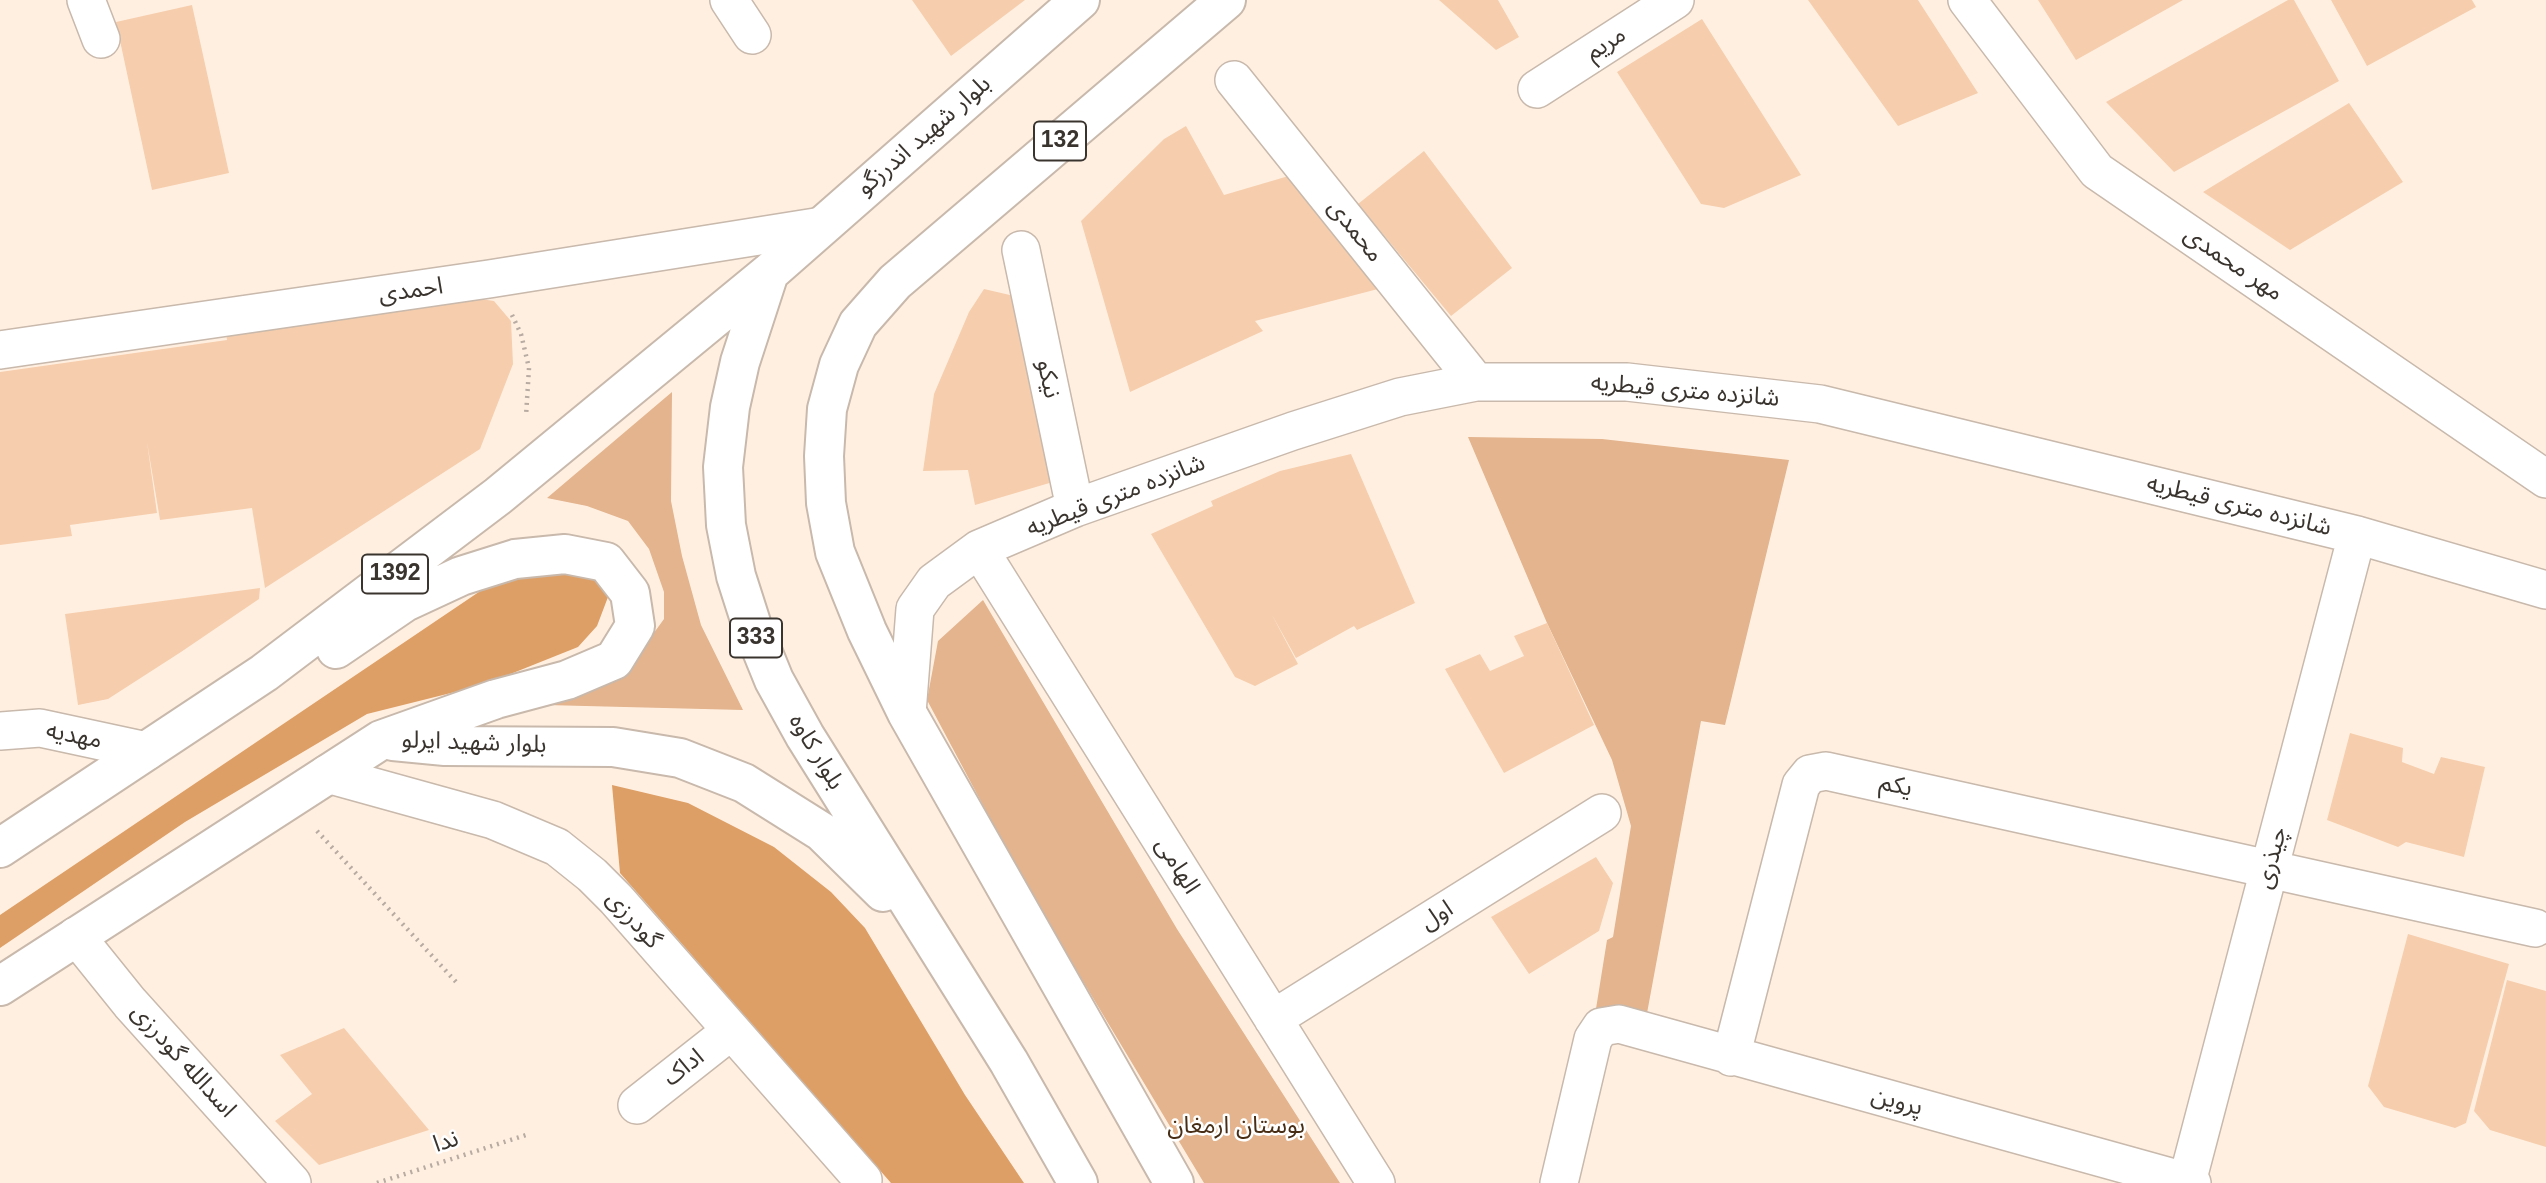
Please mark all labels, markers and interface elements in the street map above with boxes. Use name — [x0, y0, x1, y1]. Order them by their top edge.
street label: مریم — [1581, 20, 1631, 68]
street label: بلوار شهید اندرزگو — [851, 70, 997, 202]
road number: 132 — [1034, 122, 1086, 160]
street label: محمدی — [1321, 194, 1389, 268]
street label: مهر محمدی — [2178, 220, 2288, 308]
street label: احمدی — [377, 272, 445, 310]
street label: نیکو — [1030, 357, 1066, 401]
street label: شانزده متری قیطریه — [1590, 368, 1780, 414]
street label: شانزده متری قیطریه — [1023, 449, 1209, 543]
street label: شانزده متری قیطریه — [2144, 469, 2334, 543]
road number: 1392 — [362, 554, 428, 594]
road number: 333 — [730, 618, 782, 658]
street label: بلوار کاوه — [782, 709, 850, 795]
street label: مهدیه — [44, 716, 104, 756]
street label: بلوار شهید ایرلو — [401, 726, 547, 760]
street label: یکم — [1877, 768, 1915, 804]
street label: چیذری — [2250, 824, 2294, 892]
street label: الهامی — [1149, 832, 1205, 900]
street label: گودرزی — [599, 885, 667, 955]
street label: اول — [1415, 895, 1459, 937]
street label: اسدالله گودرزی — [124, 998, 242, 1124]
street label: اداک — [658, 1043, 710, 1093]
street label: پروین — [1868, 1081, 1926, 1123]
park label: بوستان ارمغان — [1167, 1112, 1305, 1140]
street label: ندا — [430, 1124, 462, 1160]

